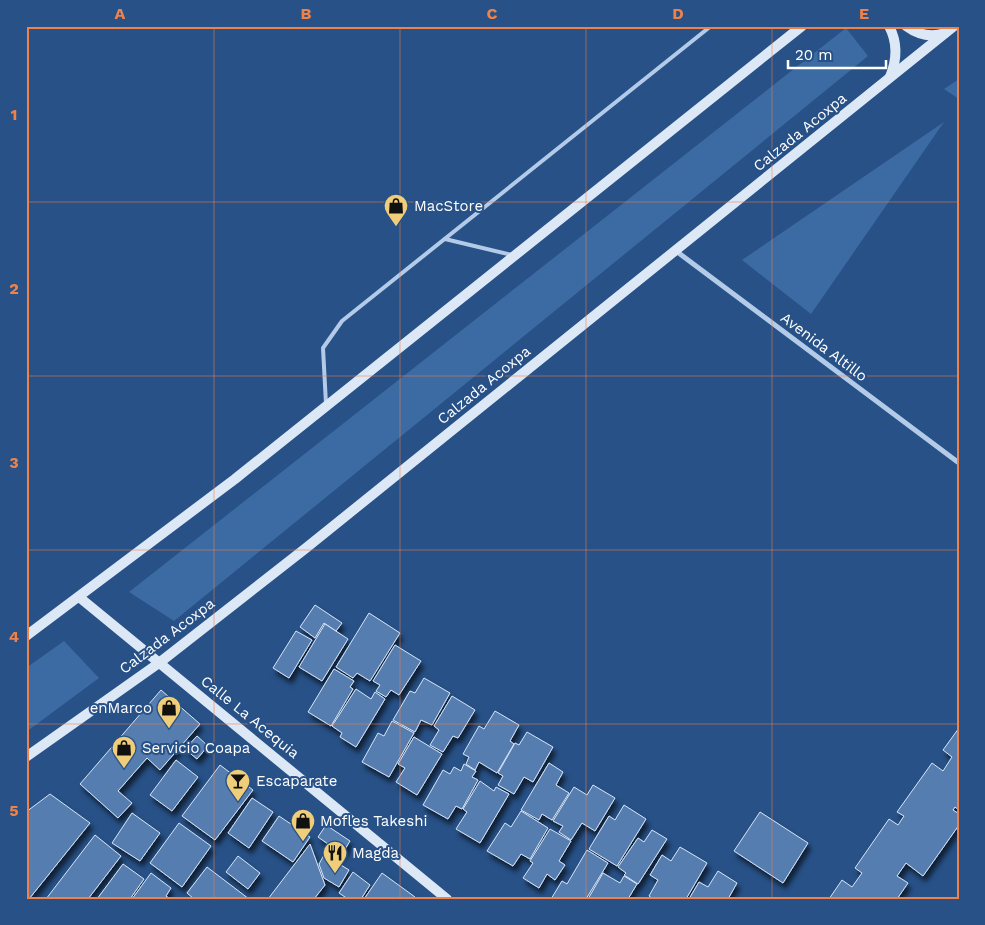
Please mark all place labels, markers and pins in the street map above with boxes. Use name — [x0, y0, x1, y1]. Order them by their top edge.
shop icon: MacStore — [383, 193, 409, 227]
place label: MacStore — [414, 197, 483, 215]
shop icon: enMarco — [156, 695, 182, 729]
place label: enMarco — [90, 699, 152, 717]
shop icon: Servicio Coapa — [111, 735, 137, 769]
place label: Servicio Coapa — [142, 739, 251, 757]
bar icon: Escaparate — [225, 768, 251, 802]
place label: Escaparate — [256, 772, 337, 790]
shop icon: Mofles Takeshi — [290, 808, 316, 842]
place label: Mofles Takeshi — [320, 812, 427, 830]
restaurant icon: Magda — [322, 840, 348, 874]
place label: Magda — [352, 844, 400, 862]

